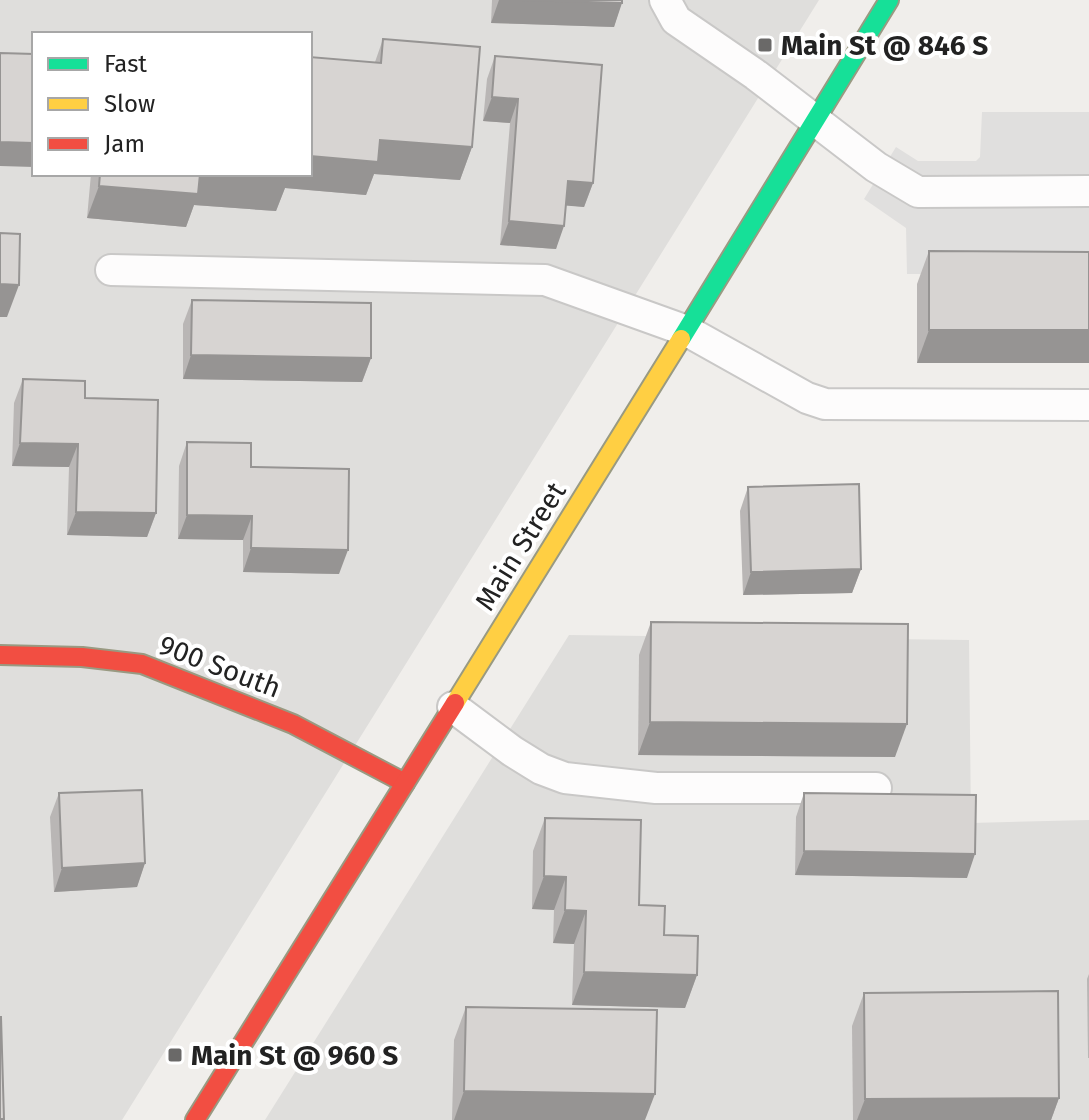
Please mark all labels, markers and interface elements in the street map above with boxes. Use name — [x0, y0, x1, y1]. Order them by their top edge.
place label: Main St @ 846 S — [781, 29, 988, 62]
legend — [32, 32, 312, 176]
marker: Main St @ 846 S — [756, 36, 774, 54]
text: Fast — [104, 50, 147, 78]
text: Slow — [104, 90, 155, 118]
text: Jam — [104, 130, 145, 158]
street label: Main Street — [468, 475, 573, 616]
street label: 900 South — [154, 628, 285, 705]
place label: Main St @ 960 S — [191, 1039, 398, 1072]
marker: Main St @ 960 S — [166, 1046, 184, 1064]

